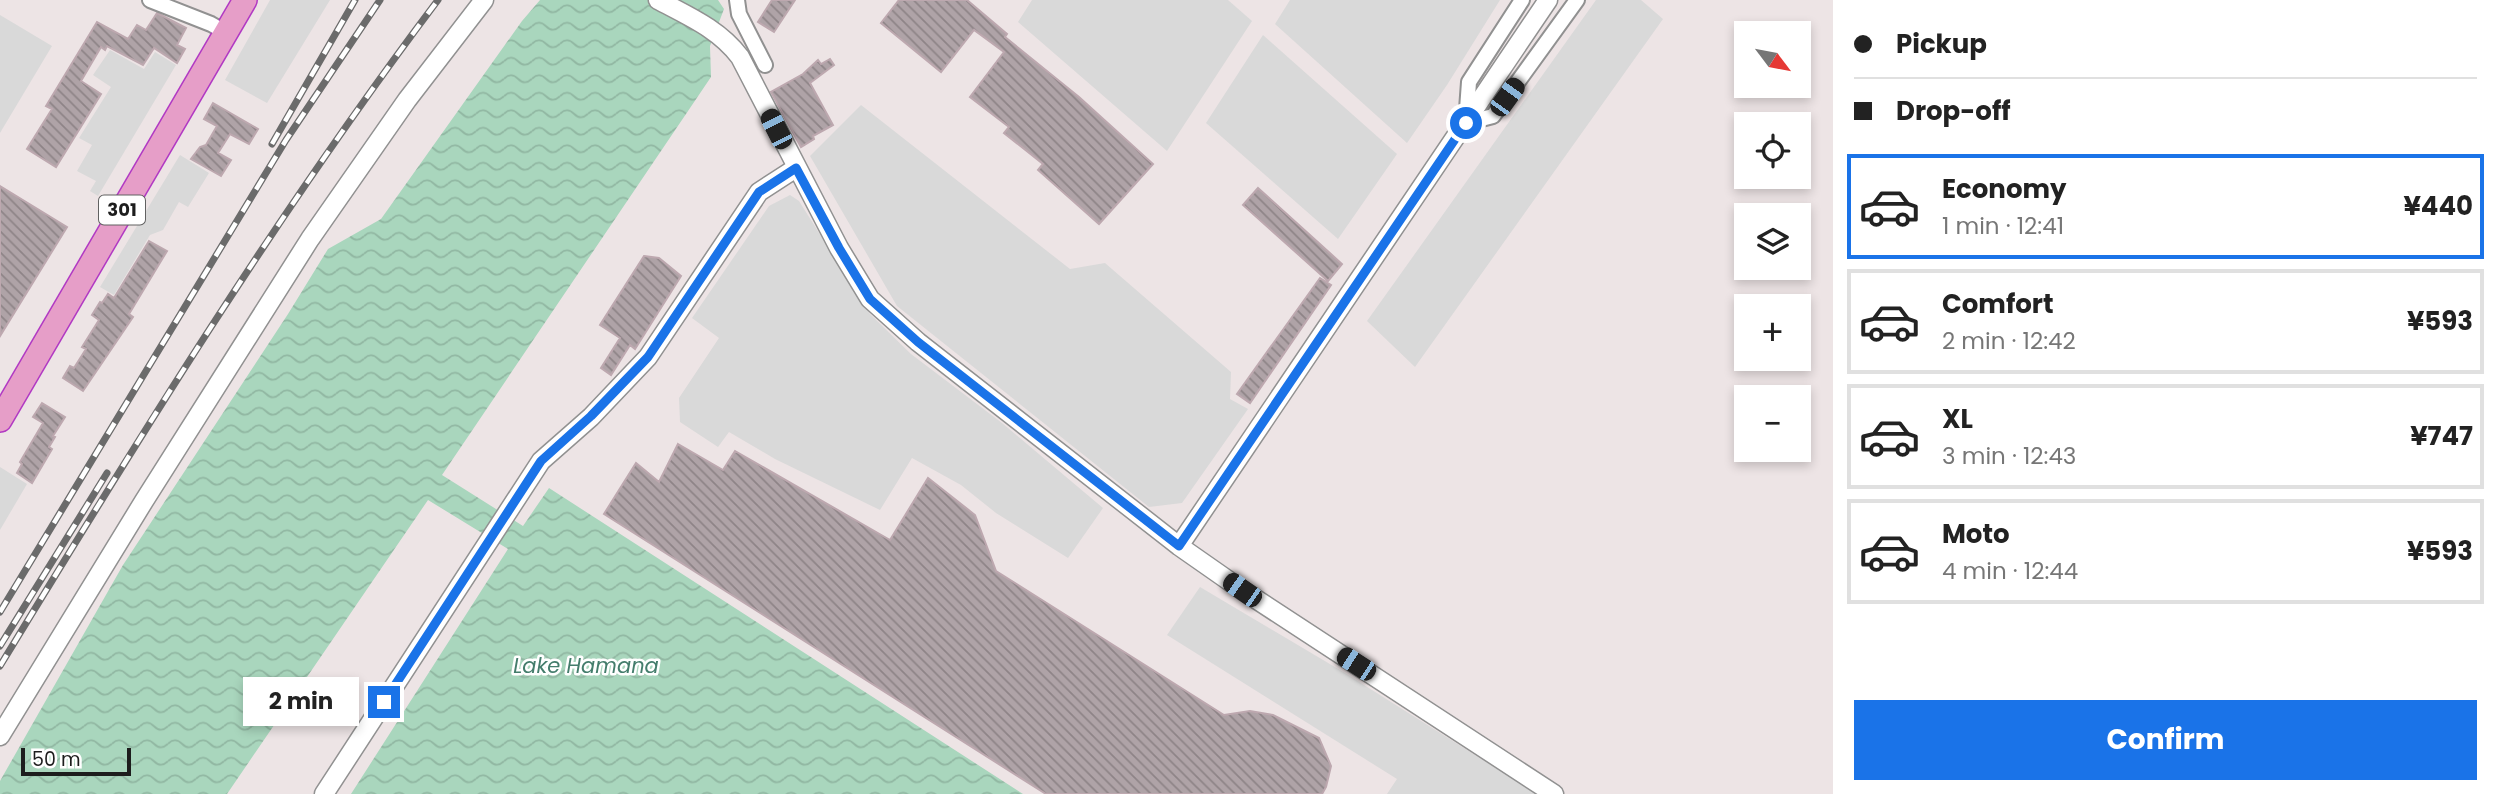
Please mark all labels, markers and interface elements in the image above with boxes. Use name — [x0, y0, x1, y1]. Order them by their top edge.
north arrow — [1734, 21, 1811, 98]
map controls — [1734, 21, 1811, 462]
text: Pickup — [1896, 26, 1987, 62]
car — [1487, 74, 1528, 120]
text: Drop-off — [1896, 93, 2011, 129]
car — [758, 106, 795, 152]
route start — [1450, 107, 1482, 139]
button: locate — [1734, 112, 1811, 189]
text: Economy — [1942, 171, 2066, 207]
icon: car — [1858, 175, 1921, 238]
text: ¥440 — [2403, 188, 2473, 224]
road number: 301 — [99, 196, 145, 224]
button: layers — [1734, 203, 1811, 280]
text: 1 min · 12:41 — [1942, 210, 2064, 242]
text: Comfort — [1942, 286, 2054, 322]
icon: car — [1858, 290, 1921, 353]
button: + — [1734, 294, 1811, 371]
text: ¥593 — [2407, 303, 2473, 339]
text: 2 min · 12:42 — [1942, 325, 2076, 357]
button: − — [1734, 385, 1811, 462]
text: XL — [1942, 401, 1973, 437]
icon: car — [1858, 405, 1921, 468]
text: ¥747 — [2410, 418, 2473, 454]
text: 3 min · 12:43 — [1942, 440, 2076, 472]
text: Moto — [1942, 516, 2010, 552]
icon: car — [1858, 520, 1921, 583]
text: ¥593 — [2407, 533, 2473, 569]
text: 4 min · 12:44 — [1942, 555, 2078, 587]
car — [1219, 569, 1266, 611]
car — [1333, 644, 1380, 684]
water label: Lake Hamana — [513, 651, 659, 680]
callout: 2 min — [244, 678, 360, 726]
text: 2 min — [269, 685, 333, 717]
route end — [368, 686, 400, 718]
button: Confirm — [1854, 700, 2477, 780]
scale bar — [21, 745, 131, 777]
text: 50 m — [32, 746, 81, 773]

